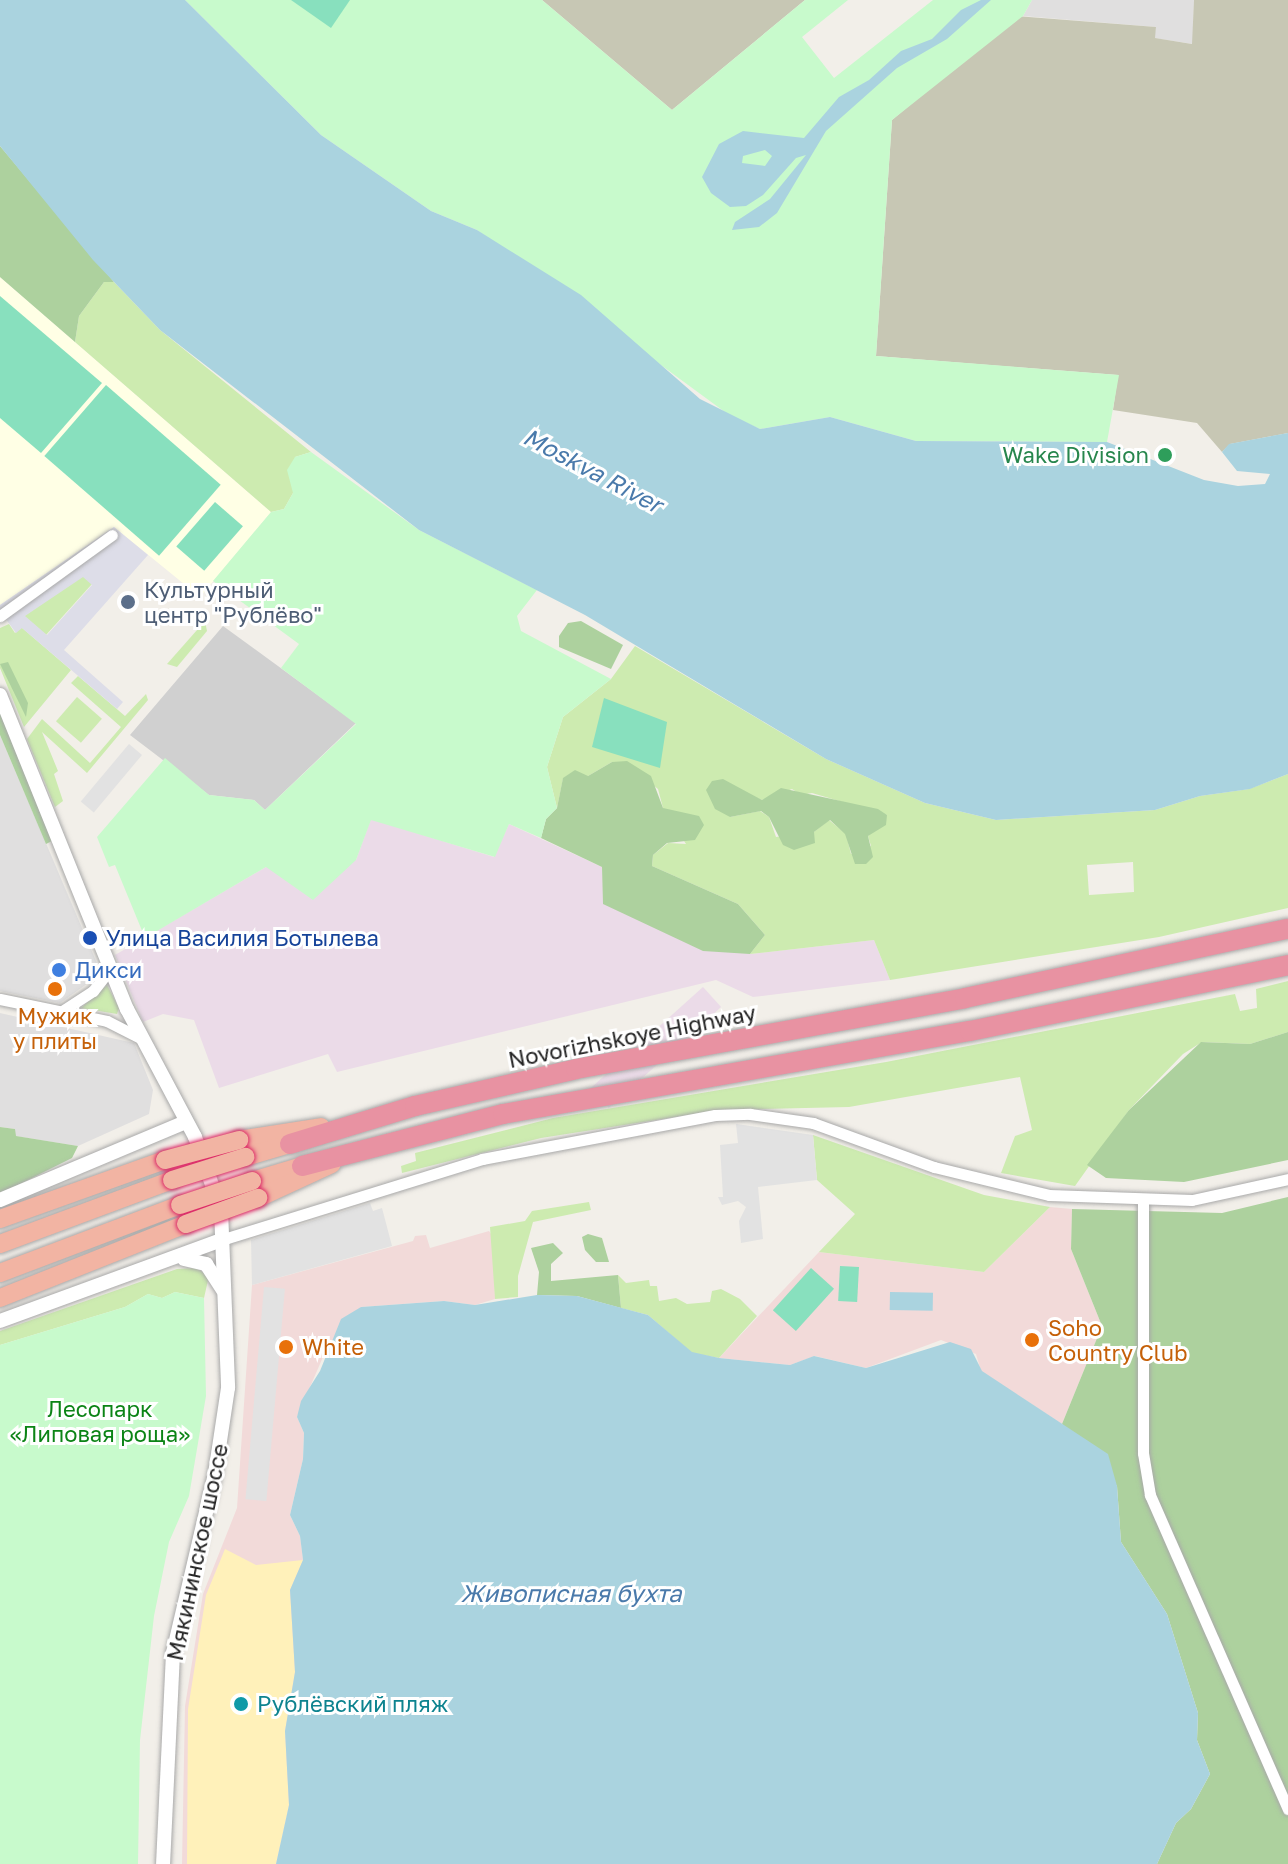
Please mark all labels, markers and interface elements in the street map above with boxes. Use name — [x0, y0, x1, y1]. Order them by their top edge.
water label: Moskva River — [519, 421, 667, 519]
place label: Wake Division — [1002, 442, 1149, 468]
marker: Wake Division — [1156, 446, 1174, 464]
place label: Культурный центр "Рублёво" — [144, 576, 322, 628]
marker: Культурный центр "Рублёво" — [119, 593, 137, 611]
place label: Улица Василия Ботылева — [106, 925, 379, 951]
marker: Улица Василия Ботылева — [81, 929, 99, 947]
place label: Дикси — [75, 957, 142, 983]
marker: Дикси — [50, 961, 68, 979]
marker: Мужик у плиты — [46, 980, 64, 998]
street label: Novorizhskoye Highway — [506, 999, 758, 1073]
place label: Мужик у плиты — [13, 1002, 97, 1054]
place label: Soho Country Club — [1048, 1314, 1187, 1366]
marker: Soho Country Club — [1023, 1331, 1041, 1349]
place label: White — [302, 1334, 364, 1360]
marker: White — [277, 1338, 295, 1356]
park label: Лесопарк «Липовая роща» — [10, 1395, 190, 1446]
street label: Мякининское шоссе — [161, 1441, 233, 1663]
water label: Живописная бухта — [460, 1579, 682, 1607]
place label: Рублёвский пляж — [257, 1691, 448, 1717]
marker: Рублёвский пляж — [232, 1695, 250, 1713]

